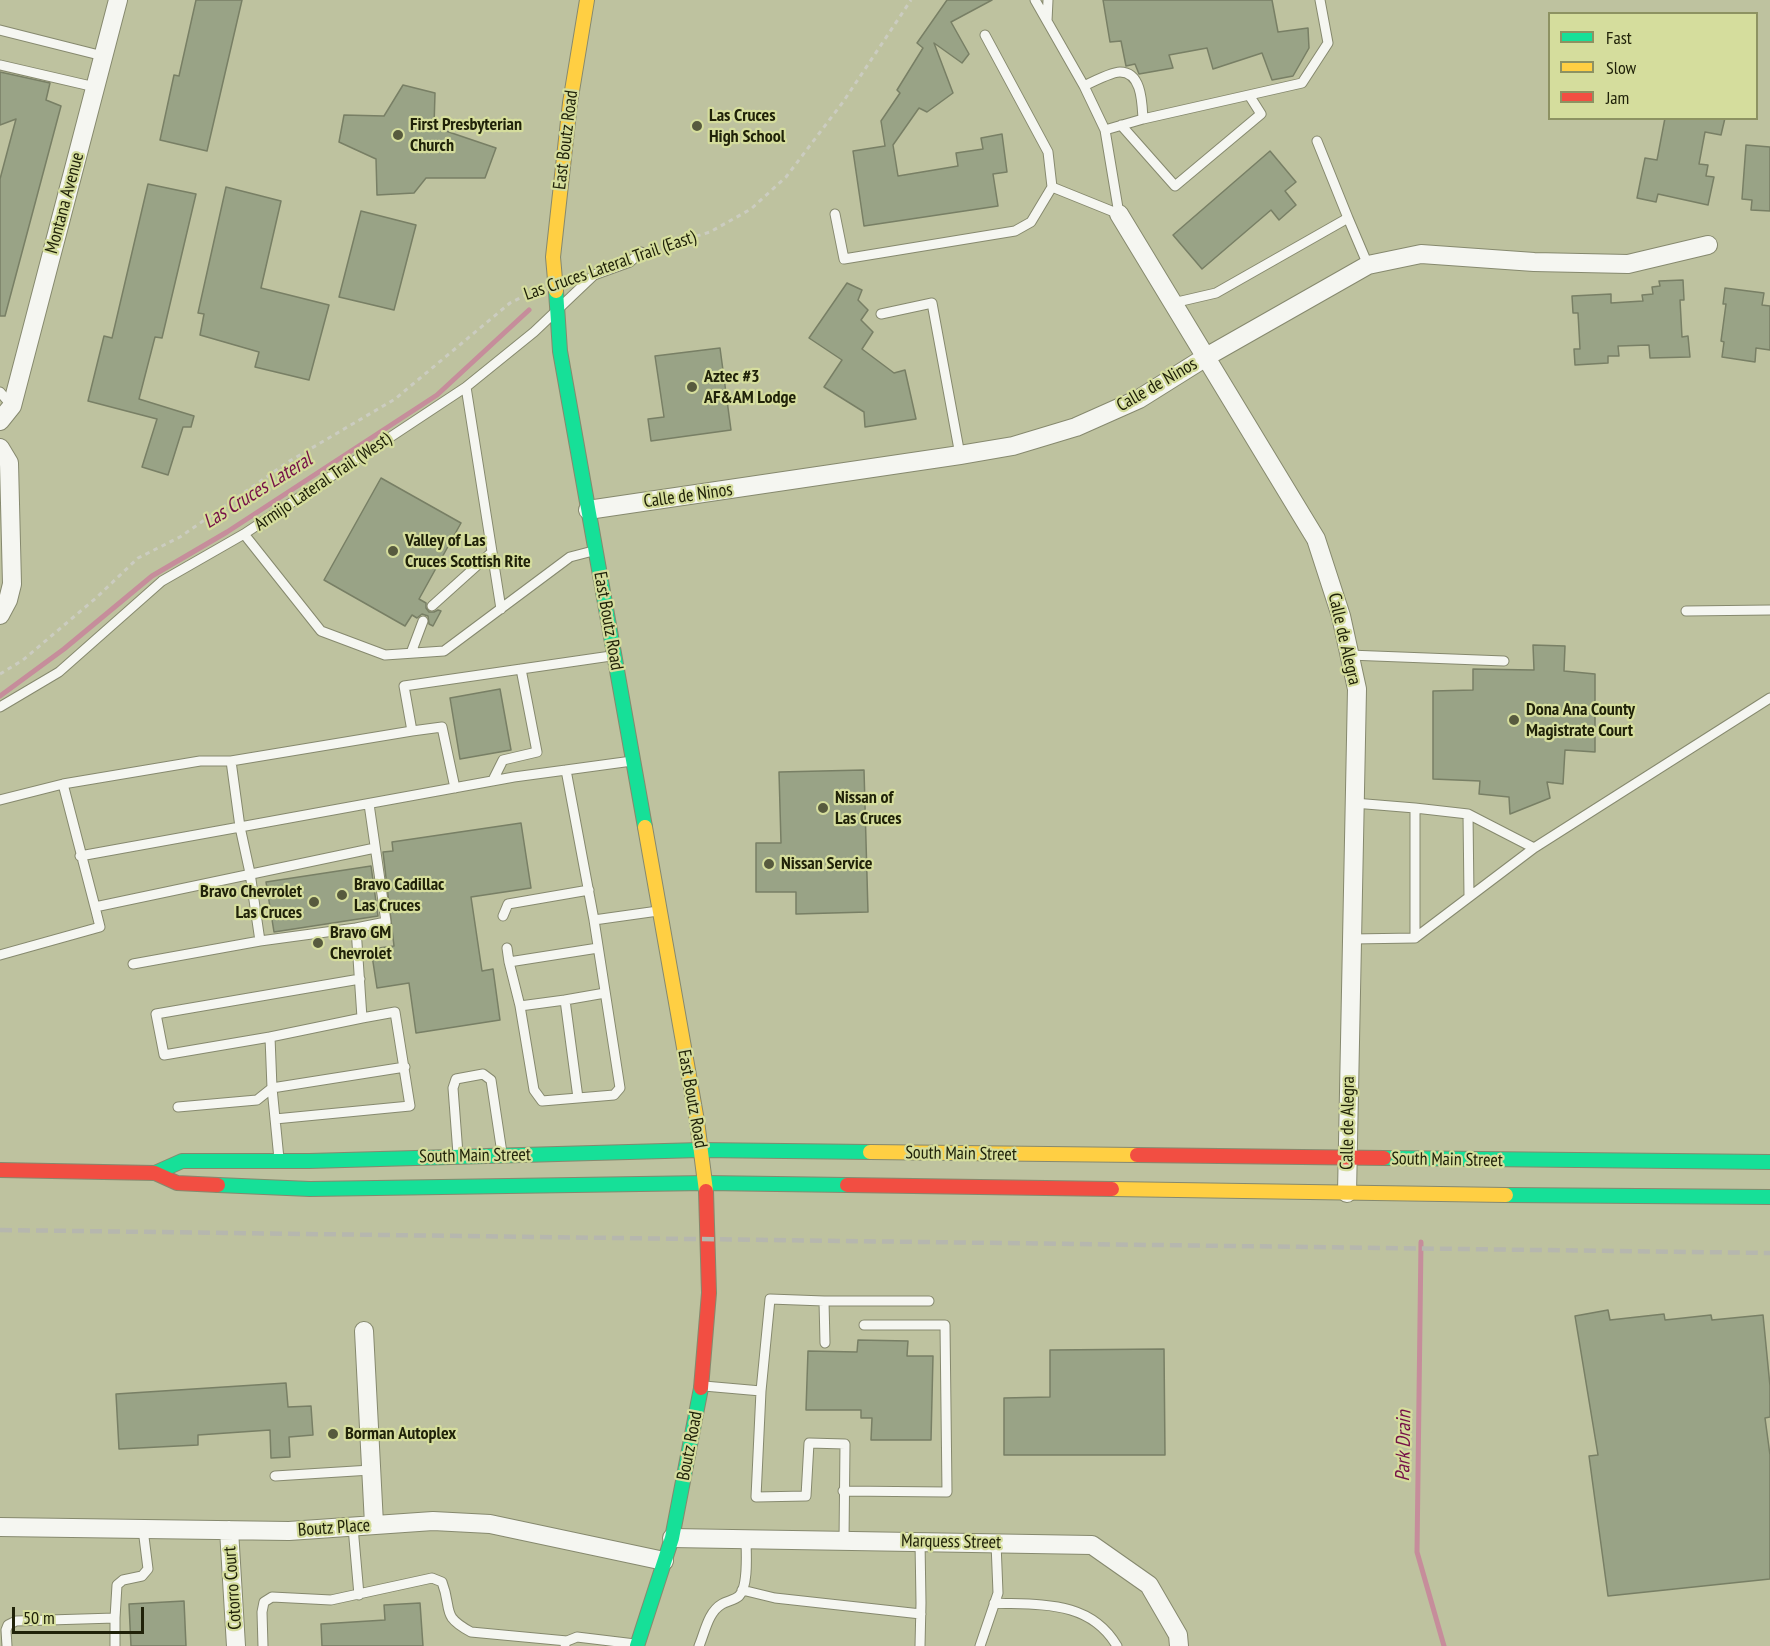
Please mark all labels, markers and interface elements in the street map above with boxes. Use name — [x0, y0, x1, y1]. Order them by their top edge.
legend — [1548, 12, 1758, 120]
text: Fast — [1606, 26, 1632, 49]
text: Slow — [1606, 56, 1636, 79]
text: Jam — [1606, 86, 1629, 109]
street label: East Boutz Road — [549, 89, 583, 191]
place label: Las Cruces High School — [709, 105, 785, 148]
place label: First Presbyterian Church — [410, 114, 522, 156]
marker: Las Cruces High School — [690, 119, 704, 133]
marker: First Presbyterian Church — [391, 128, 405, 142]
street label: Montana Avenue — [41, 150, 89, 256]
street label: Las Cruces Lateral Trail (East) — [521, 226, 699, 306]
street label: Calle de Ninos — [1113, 353, 1201, 417]
place label: Aztec #3 AF&AM Lodge — [704, 366, 796, 409]
marker: Aztec #3 AF&AM Lodge — [685, 380, 699, 394]
street label: Armijo Lateral Trail (West) — [251, 428, 395, 536]
water label: Las Cruces Lateral — [199, 448, 317, 534]
street label: Calle de Ninos — [642, 479, 734, 513]
place label: Valley of Las Cruces Scottish Rite — [405, 530, 531, 572]
marker: Valley of Las Cruces Scottish Rite — [386, 544, 400, 558]
street label: East Boutz Road — [589, 570, 627, 672]
street label: Calle de Alegra — [1323, 591, 1365, 687]
place label: Dona Ana County Magistrate Court — [1526, 699, 1635, 742]
marker: Dona Ana County Magistrate Court — [1507, 713, 1521, 727]
place label: Nissan of Las Cruces — [835, 787, 902, 830]
marker: Nissan of Las Cruces — [816, 801, 830, 815]
place label: Nissan Service — [781, 853, 872, 875]
marker: Nissan Service — [762, 857, 776, 871]
place label: Bravo Cadillac Las Cruces — [354, 874, 444, 916]
place label: Bravo Chevrolet Las Cruces — [200, 881, 302, 924]
marker: Bravo Cadillac Las Cruces — [335, 888, 349, 902]
marker: Bravo Chevrolet Las Cruces — [307, 895, 321, 909]
place label: Bravo GM Chevrolet — [330, 922, 392, 964]
marker: Bravo GM Chevrolet — [311, 936, 325, 950]
street label: East Boutz Road — [673, 1048, 711, 1150]
street label: Calle de Alegra — [1336, 1076, 1360, 1170]
street label: South Main Street — [905, 1142, 1017, 1166]
street label: South Main Street — [419, 1144, 531, 1168]
street label: South Main Street — [1391, 1148, 1503, 1172]
street label: Boutz Road — [673, 1410, 707, 1482]
water label: Park Drain — [1391, 1410, 1417, 1482]
place label: Borman Autoplex — [345, 1423, 456, 1445]
marker: Borman Autoplex — [326, 1427, 340, 1441]
street label: Boutz Place — [297, 1515, 371, 1541]
street label: Marquess Street — [901, 1530, 1001, 1554]
street label: Cotorro Court — [219, 1546, 247, 1630]
scale bar — [15, 1595, 147, 1633]
text: 50 m — [23, 1606, 55, 1629]

